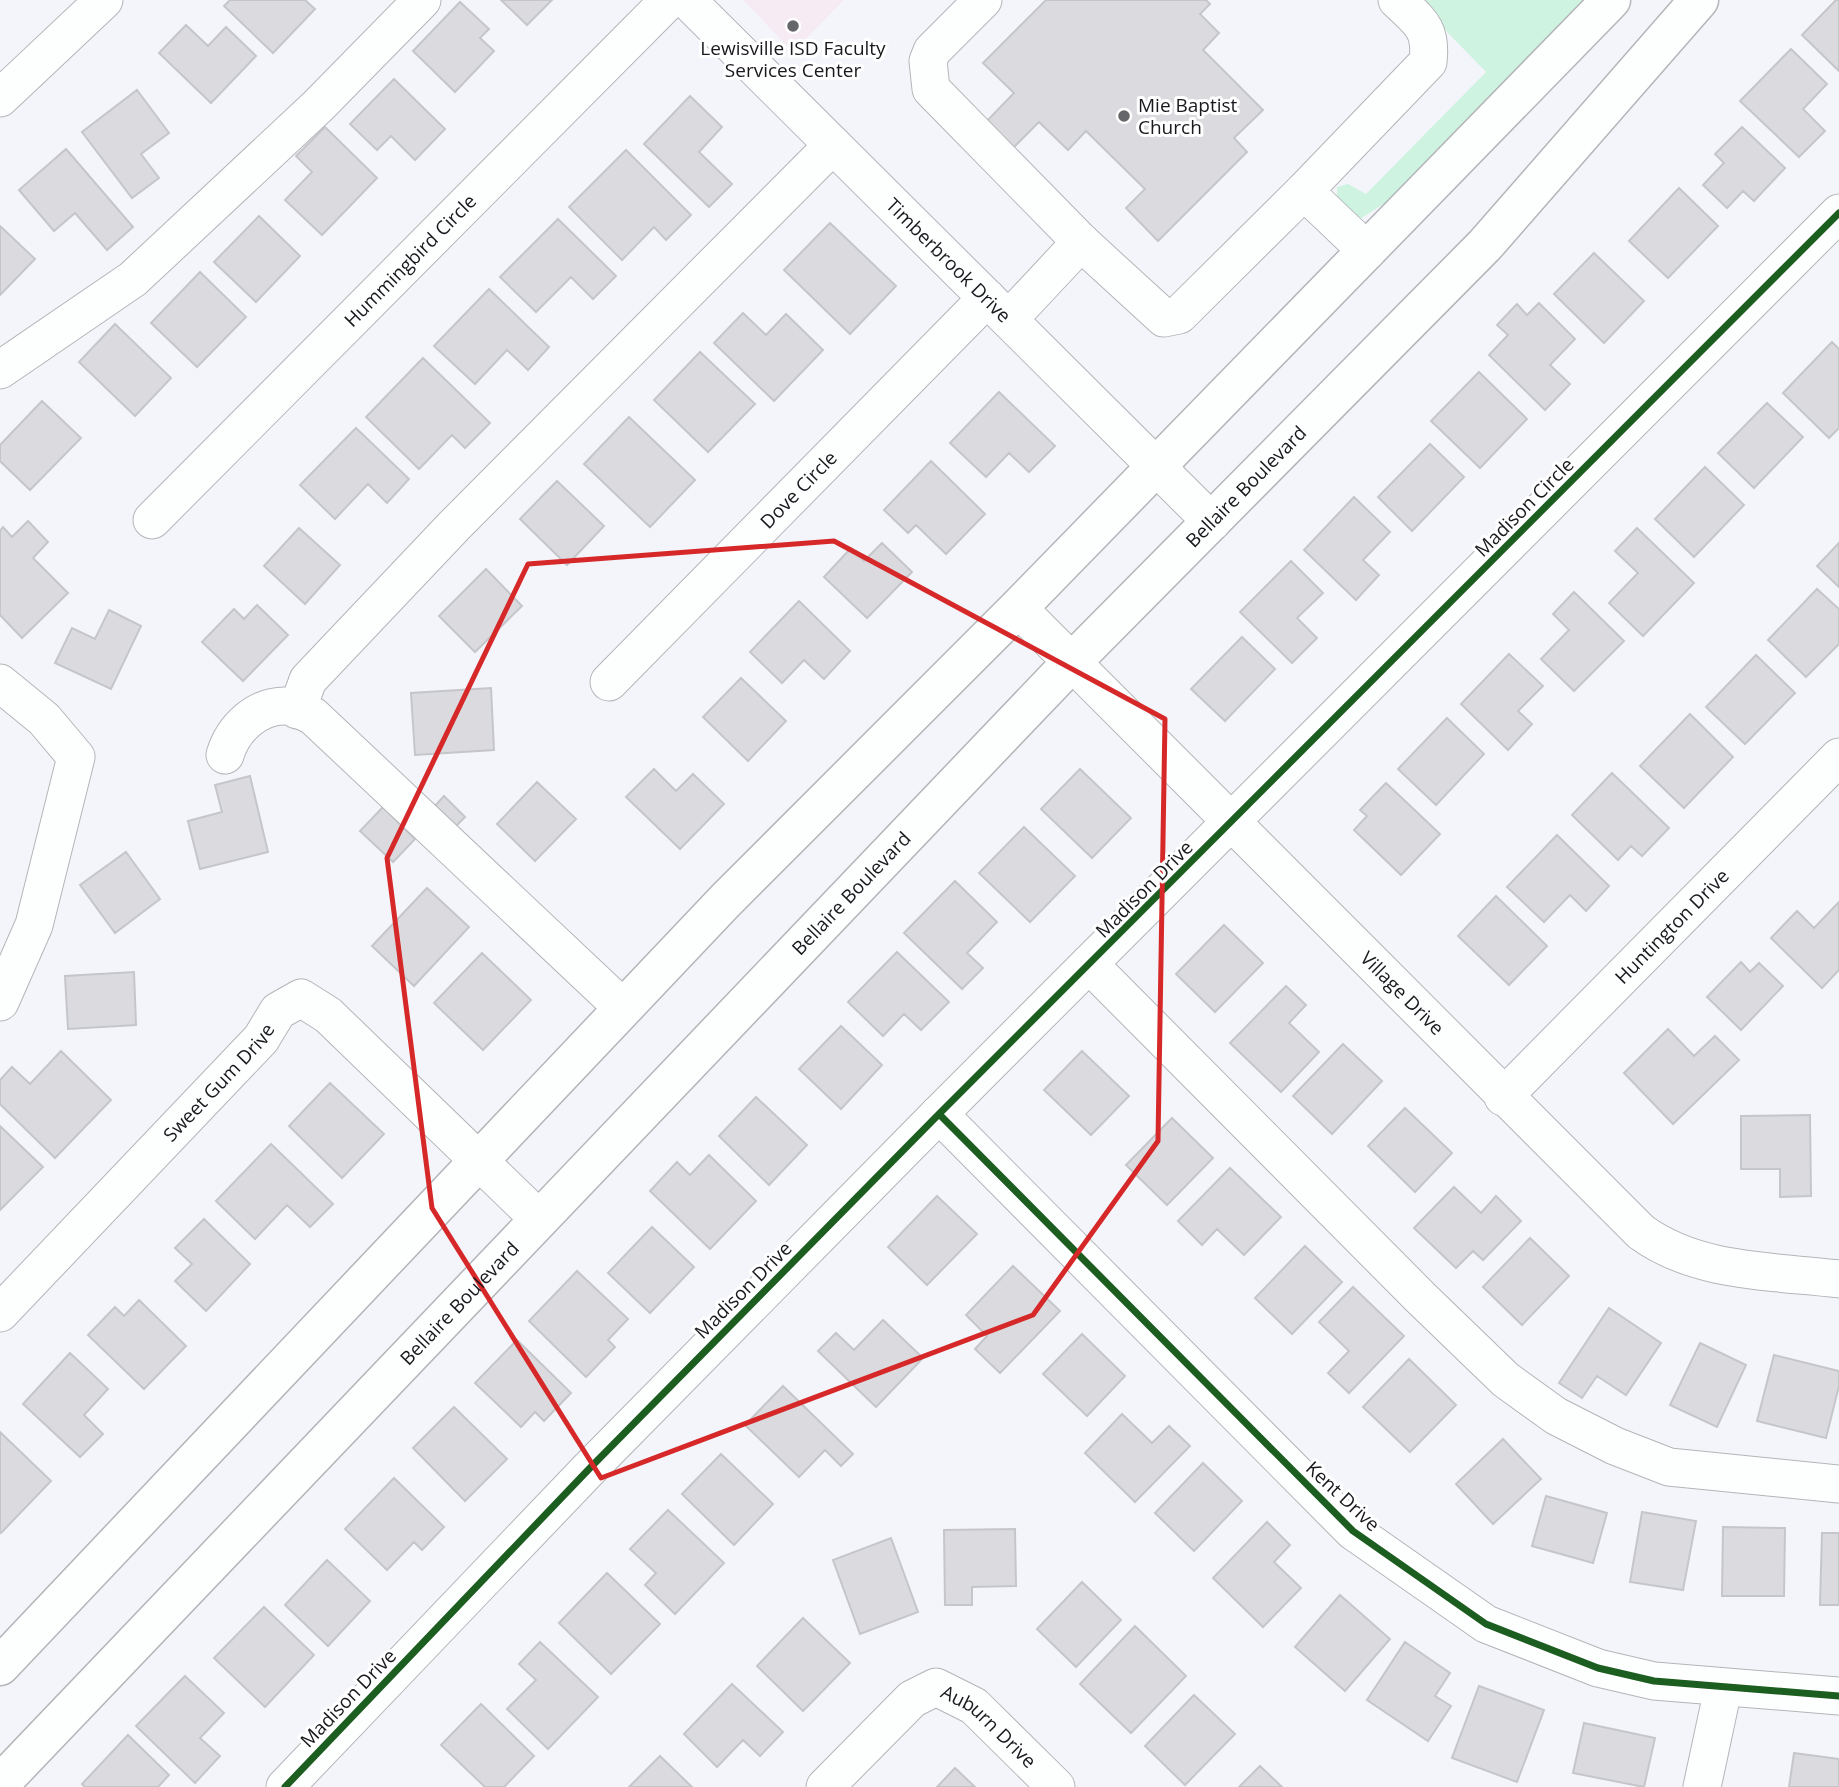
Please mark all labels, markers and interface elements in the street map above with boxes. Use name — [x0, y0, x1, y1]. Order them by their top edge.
marker: Lewisville ISD Faculty Services Center — [785, 18, 801, 34]
place label: Lewisville ISD Faculty Services Center — [700, 35, 886, 83]
place label: Mie Baptist Church — [1138, 92, 1238, 140]
marker: Mie Baptist Church — [1116, 108, 1132, 124]
street label: Hummingbird Circle — [338, 188, 482, 333]
street label: Timberbrook Drive — [880, 192, 1017, 328]
street label: Bellaire Boulevard — [1180, 420, 1312, 553]
street label: Dove Circle — [754, 445, 843, 534]
street label: Madison Circle — [1469, 452, 1579, 562]
street label: Bellaire Boulevard — [786, 826, 916, 961]
street label: Madison Drive — [1090, 835, 1198, 943]
street label: Huntington Drive — [1609, 863, 1734, 990]
street label: Village Drive — [1355, 945, 1450, 1041]
street label: Sweet Gum Drive — [157, 1019, 280, 1147]
street label: Bellaire Boulevard — [394, 1236, 525, 1371]
street label: Madison Drive — [689, 1236, 797, 1344]
street label: Kent Drive — [1300, 1455, 1386, 1537]
street label: Madison Drive — [294, 1643, 402, 1753]
street label: Auburn Drive — [937, 1679, 1042, 1773]

